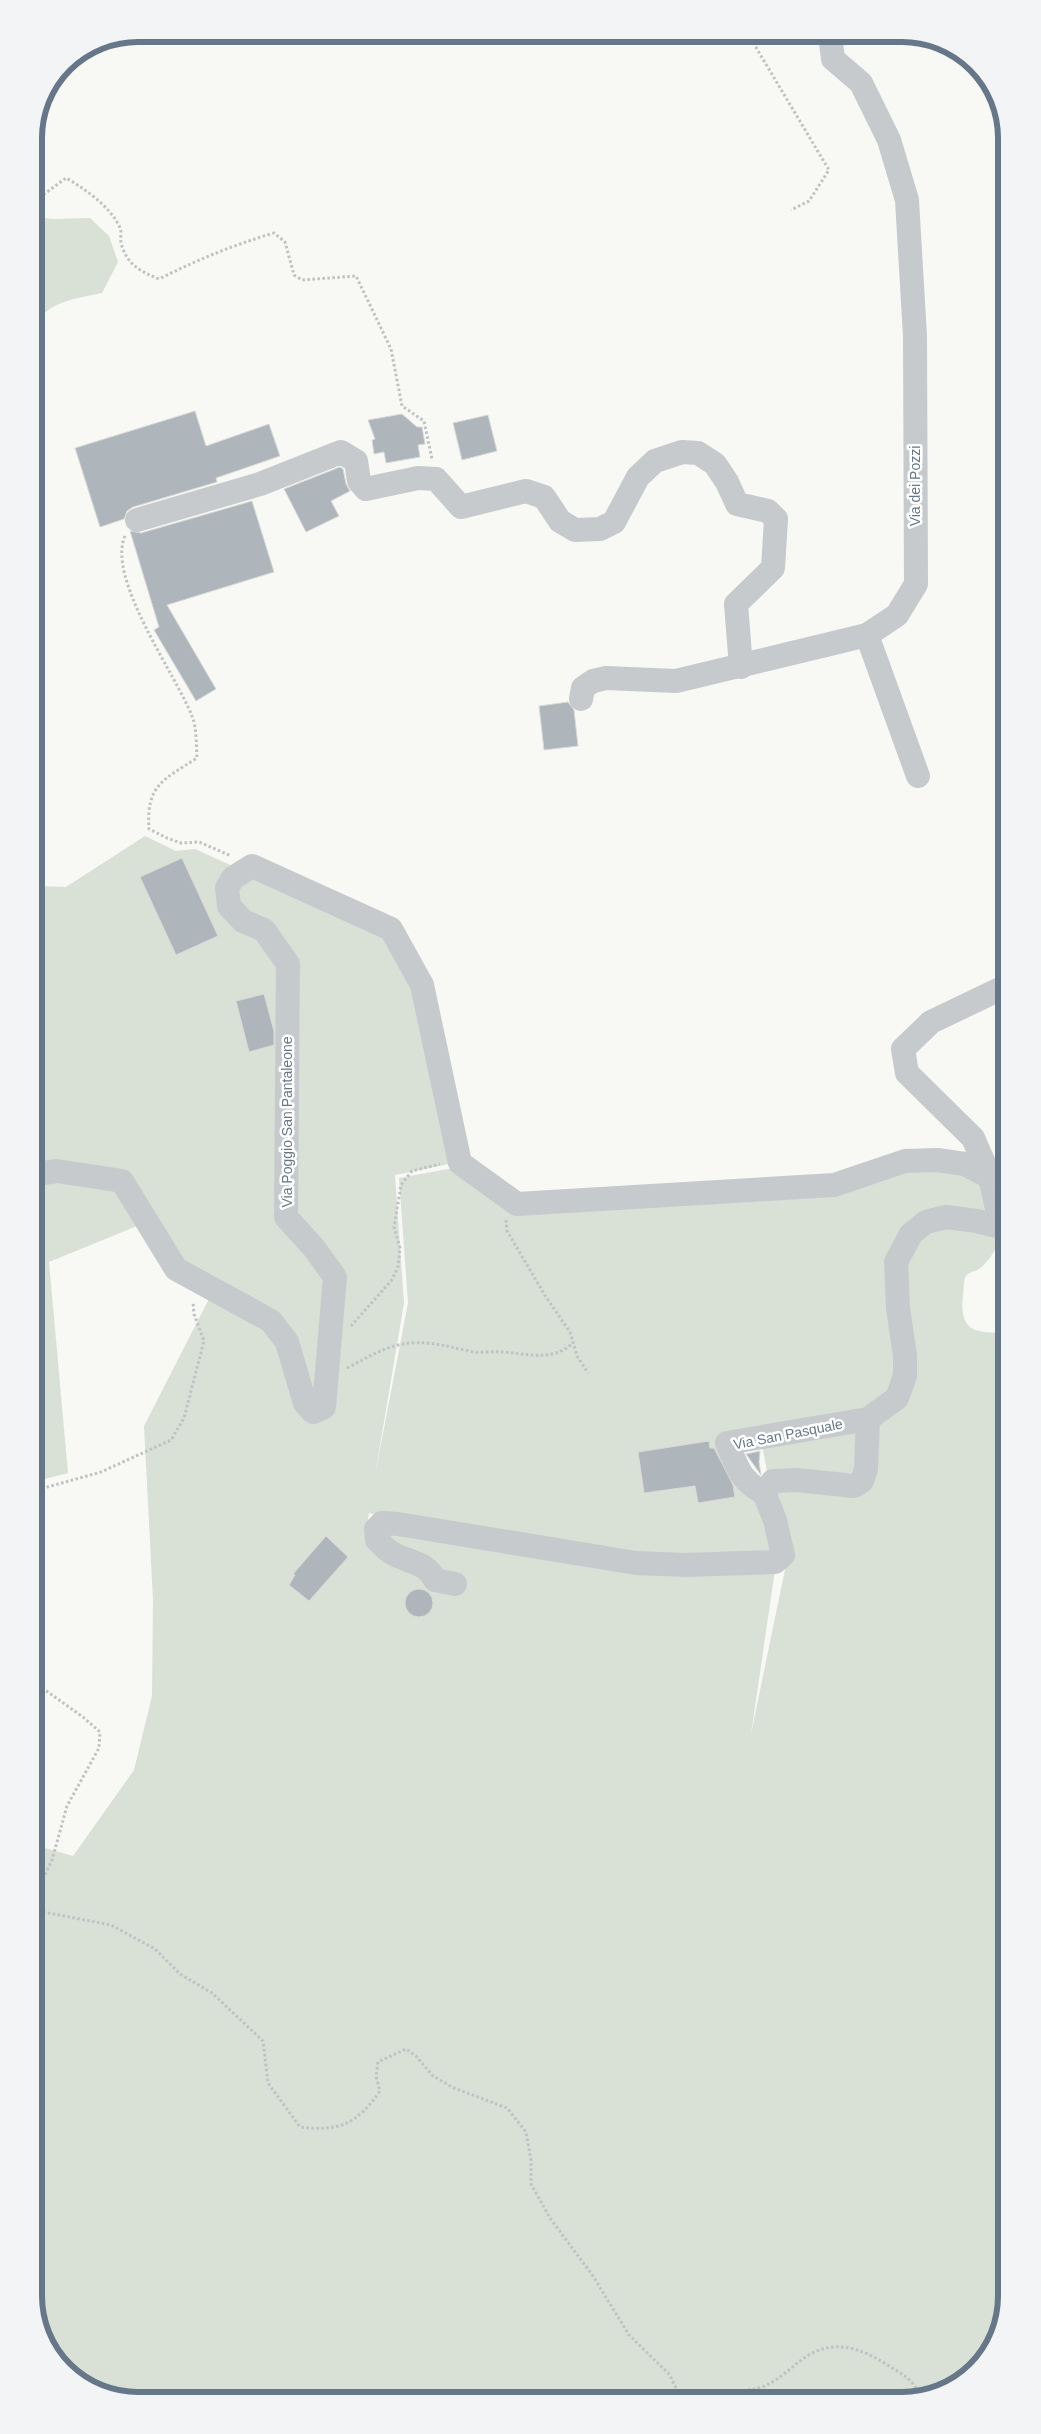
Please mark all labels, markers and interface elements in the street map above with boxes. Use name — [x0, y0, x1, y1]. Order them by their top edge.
street label: Via dei Pozzi — [907, 446, 923, 526]
street label: Via Poggio San Pantaleone — [279, 1036, 295, 1208]
street label: Via San Pasquale — [732, 1416, 844, 1452]

